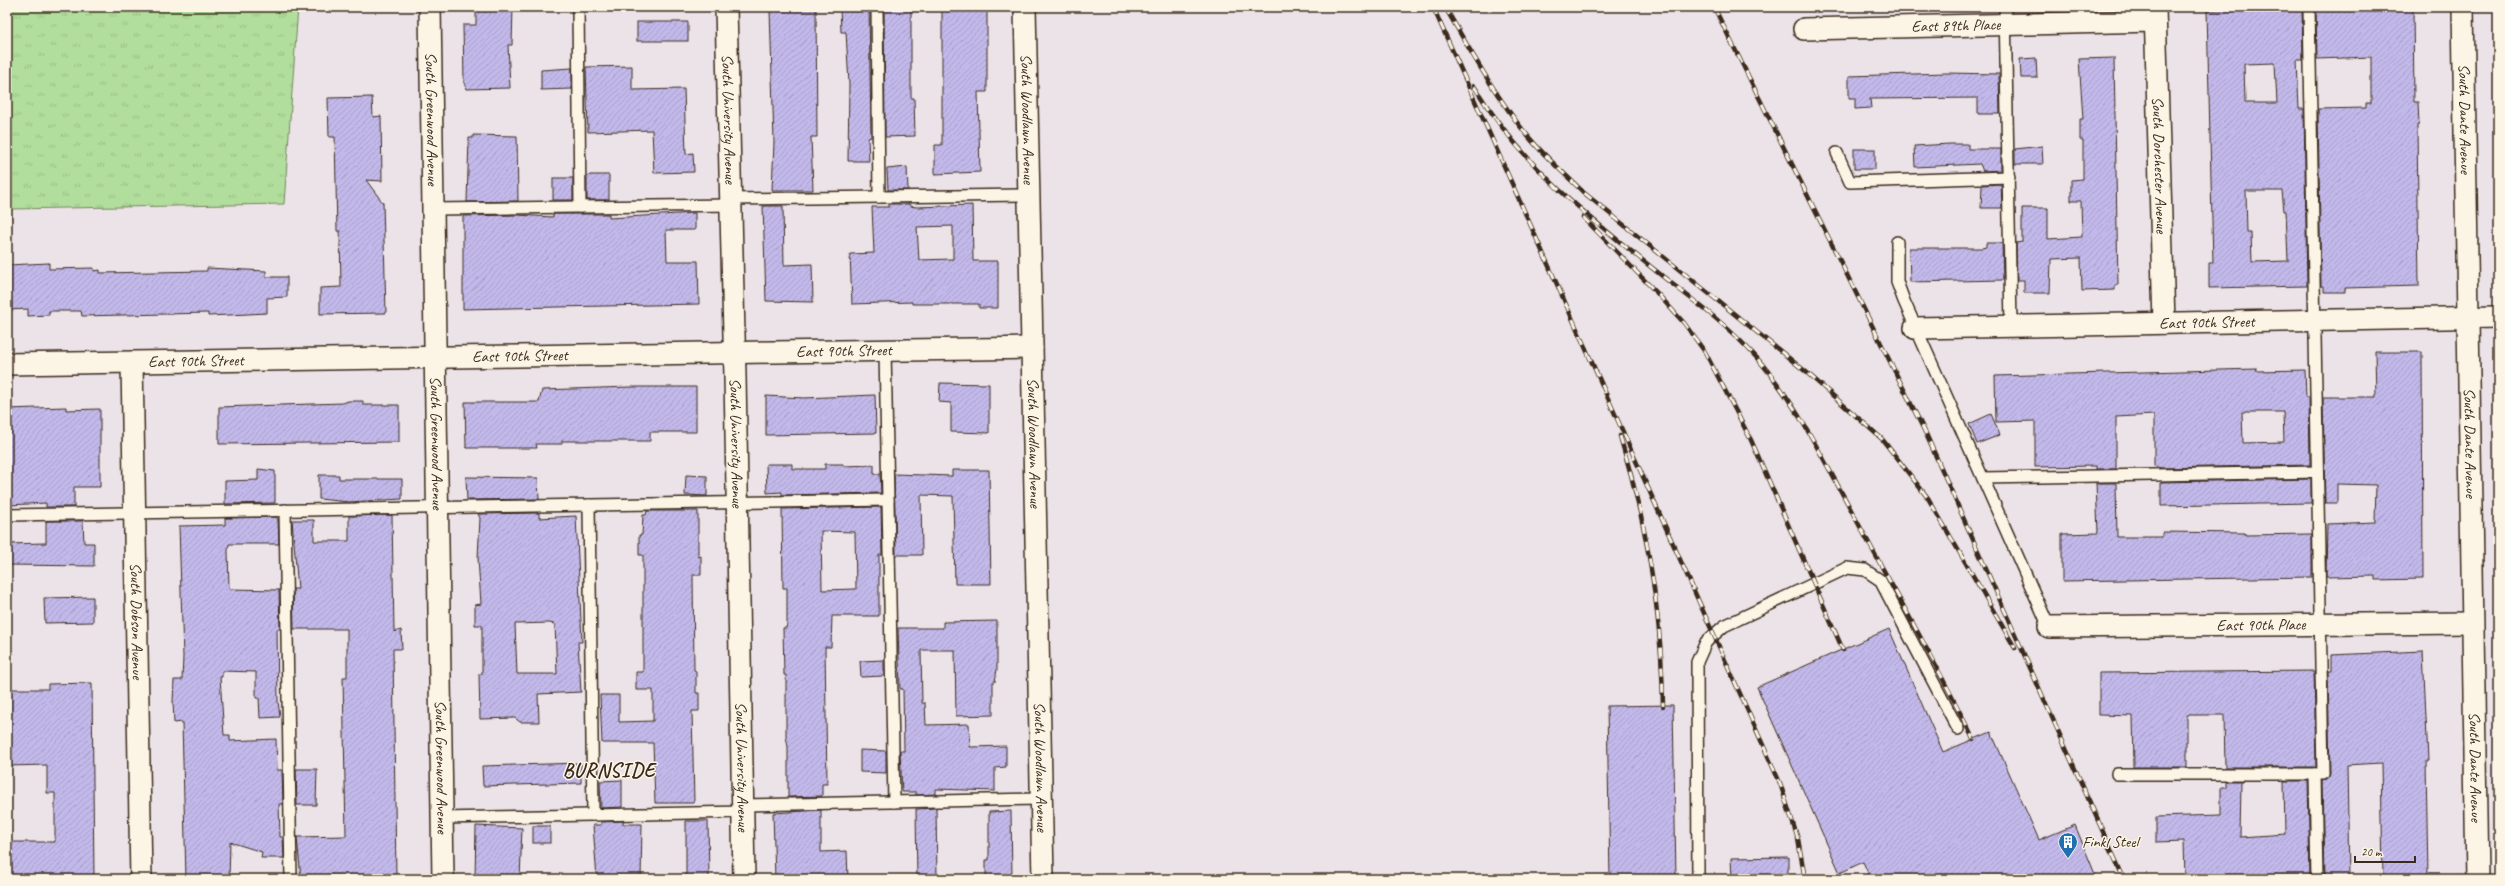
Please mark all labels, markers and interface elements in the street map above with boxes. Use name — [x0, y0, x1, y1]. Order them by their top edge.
street label: East 89th Place — [1911, 14, 2002, 37]
street label: South Greenwood Avenue — [421, 52, 443, 188]
street label: South University Avenue — [717, 54, 740, 186]
street label: South Woodlawn Avenue — [1016, 54, 1039, 186]
street label: South Dante Avenue — [2454, 64, 2476, 176]
street label: South Dorchester Avenue — [2148, 96, 2171, 235]
street label: East 90th Street — [2159, 312, 2257, 333]
street label: East 90th Street — [796, 340, 894, 362]
street label: East 90th Street — [472, 345, 570, 367]
street label: East 90th Street — [148, 350, 246, 372]
street label: South Greenwood Avenue — [426, 376, 448, 512]
street label: South University Avenue — [725, 378, 747, 510]
street label: South Woodlawn Avenue — [1023, 378, 1045, 510]
street label: South Dante Avenue — [2459, 388, 2481, 500]
street label: South Dobson Avenue — [125, 562, 148, 681]
street label: East 90th Place — [2216, 615, 2307, 635]
street label: South Greenwood Avenue — [430, 700, 452, 836]
street label: South University Avenue — [731, 702, 753, 834]
street label: South Woodlawn Avenue — [1029, 702, 1052, 834]
street label: South Dante Avenue — [2464, 712, 2486, 824]
district label: BURNSIDE — [563, 758, 658, 783]
building icon: Finkl Steel — [2057, 831, 2079, 859]
place label: Finkl Steel — [2082, 832, 2142, 852]
scale bar — [2355, 838, 2415, 864]
text: 20 m — [2361, 844, 2383, 860]

